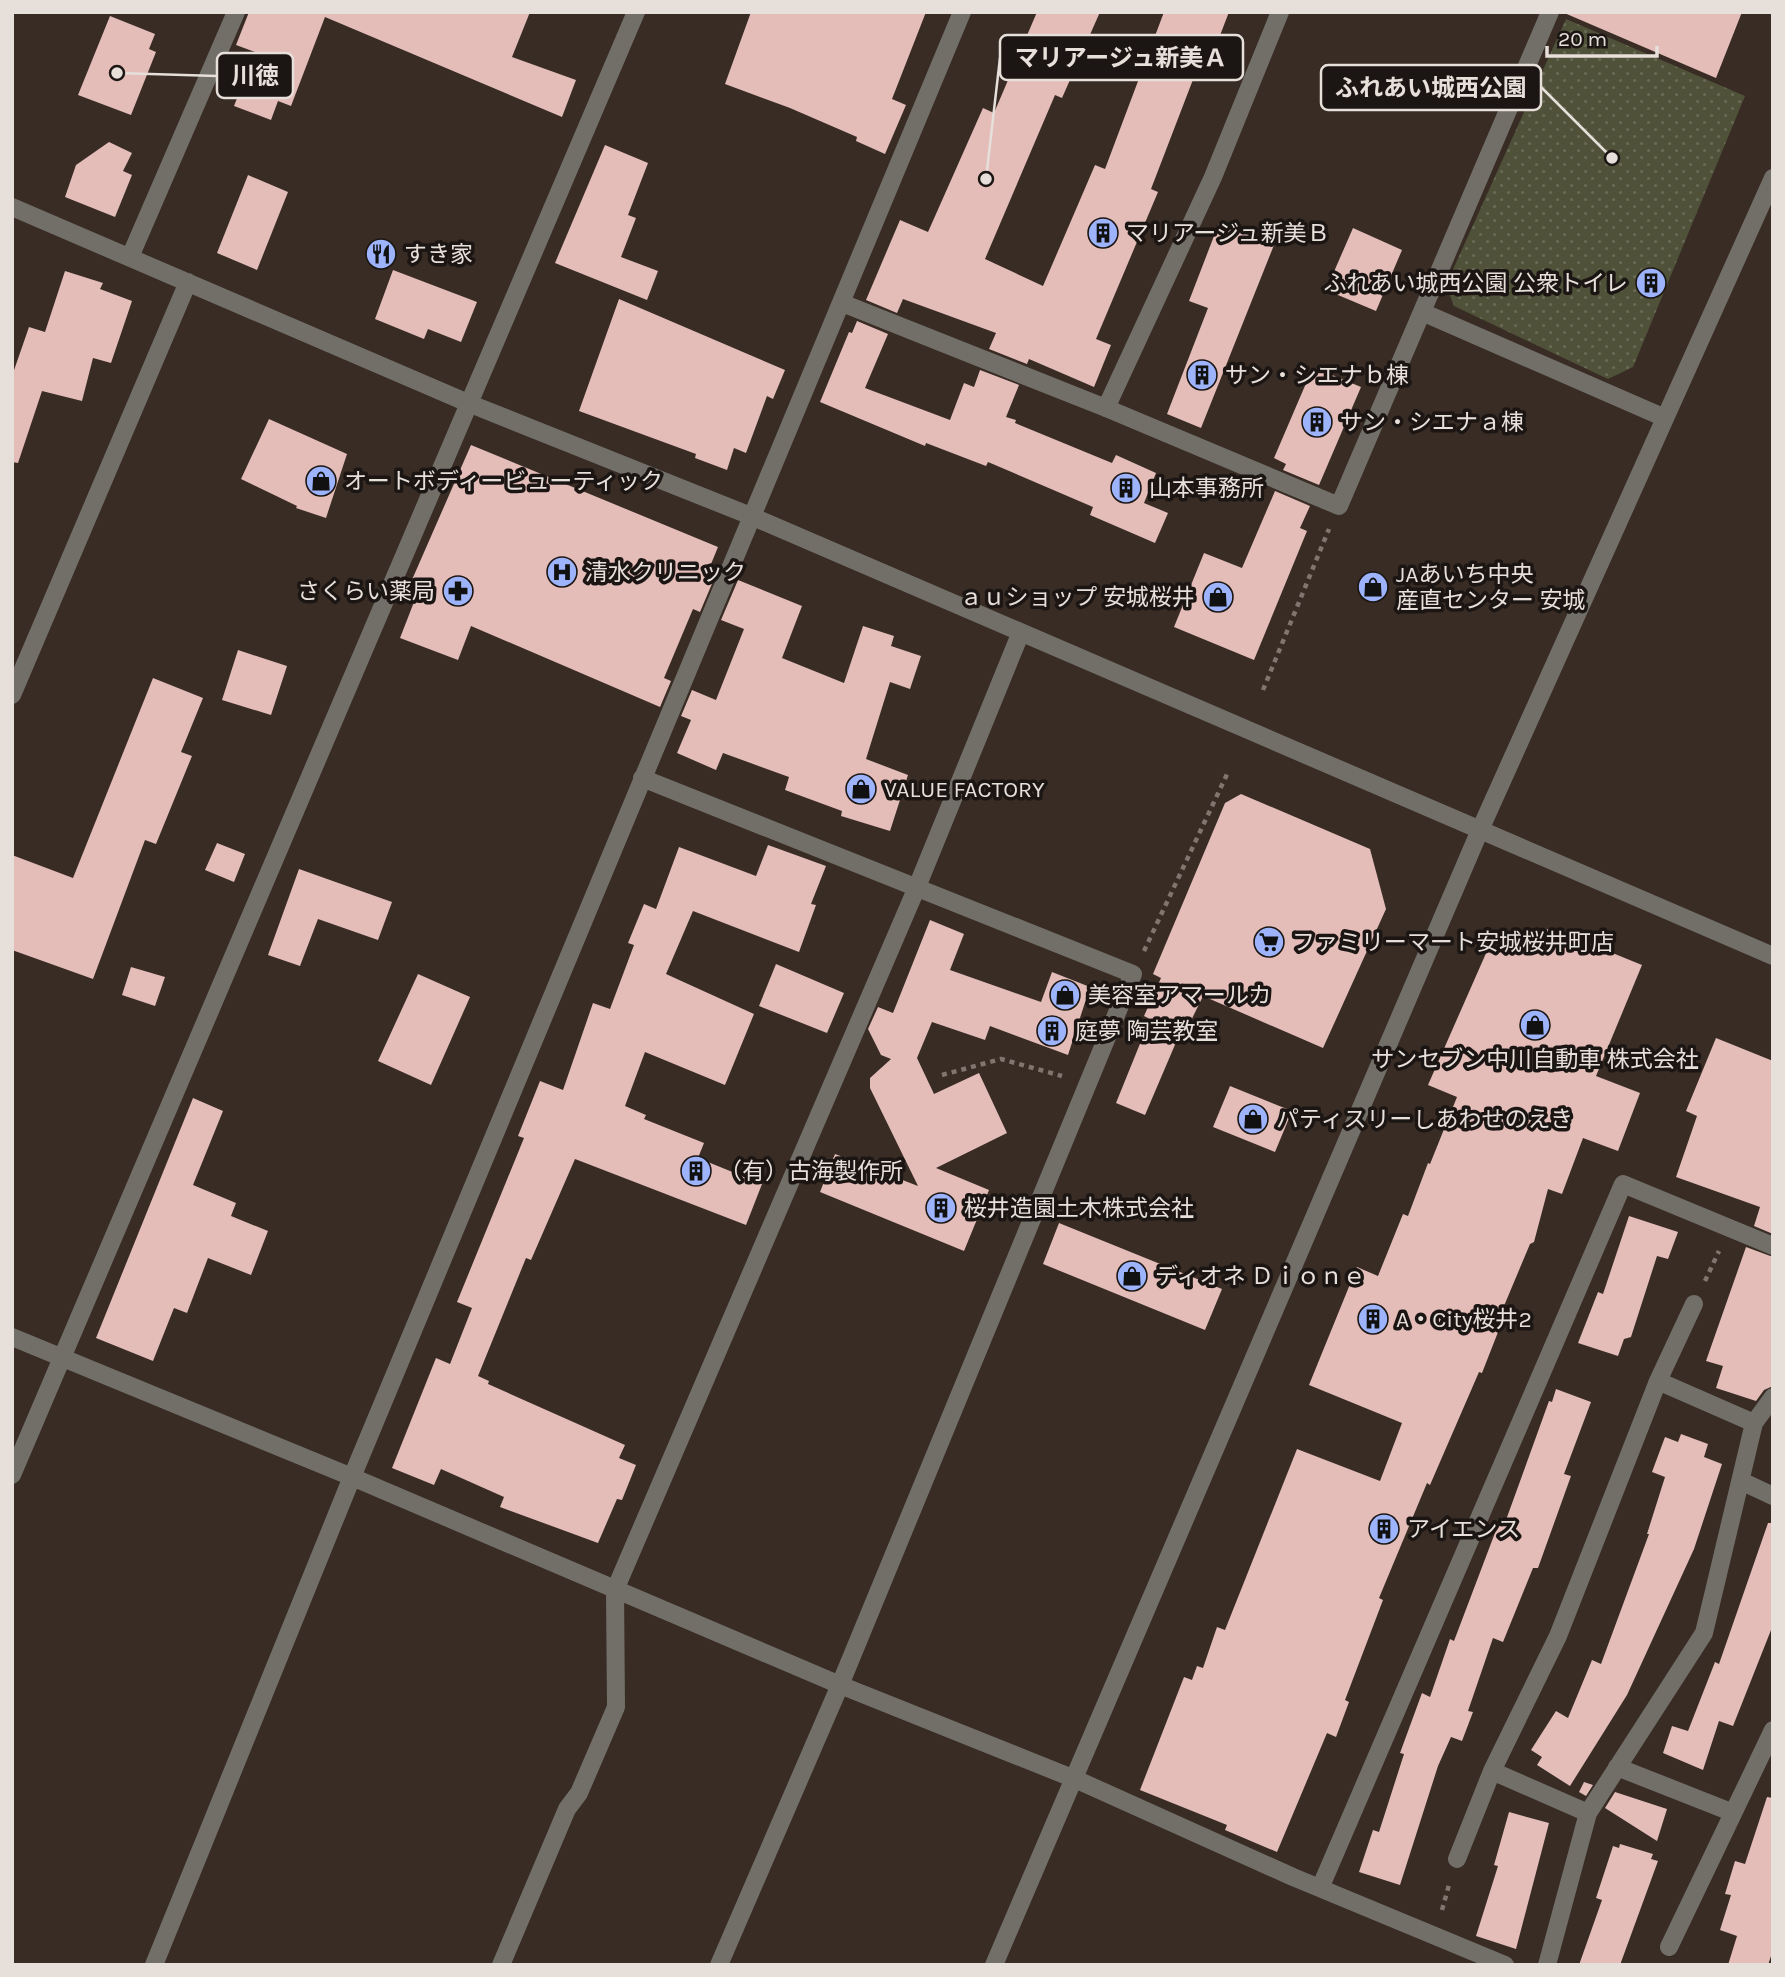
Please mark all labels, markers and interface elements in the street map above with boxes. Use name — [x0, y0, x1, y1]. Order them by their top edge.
scale bar — [1547, 14, 1657, 58]
text: 20 m — [1558, 27, 1607, 51]
callout: マリアージュ新美Ａ — [1000, 35, 1243, 80]
text: マリアージュ新美Ａ — [1015, 44, 1227, 72]
callout: 川徳 — [217, 53, 293, 98]
text: 川徳 — [231, 62, 279, 90]
callout: ふれあい城西公園 — [1321, 65, 1541, 110]
text: ふれあい城西公園 — [1335, 74, 1527, 102]
building icon: マリアージュ新美Ｂ — [1086, 216, 1120, 250]
place label: マリアージュ新美Ｂ — [1126, 220, 1330, 247]
restaurant icon: すき家 — [364, 237, 398, 271]
place label: すき家 — [404, 241, 473, 268]
building icon: ふれあい城西公園 公衆トイレ — [1634, 266, 1668, 300]
place label: ふれあい城西公園 公衆トイレ — [1324, 270, 1628, 297]
building icon: サン・シエナｂ棟 — [1185, 358, 1219, 392]
place label: サン・シエナｂ棟 — [1225, 362, 1409, 389]
building icon: サン・シエナａ棟 — [1300, 405, 1334, 439]
place label: サン・シエナａ棟 — [1340, 409, 1524, 436]
shop icon: オートボディービューティック — [304, 464, 338, 498]
place label: オートボディービューティック — [344, 468, 663, 495]
building icon: 山本事務所 — [1109, 471, 1143, 505]
place label: 山本事務所 — [1149, 475, 1264, 502]
hospital icon: 清水クリニック — [545, 555, 579, 589]
place label: 清水クリニック — [585, 559, 746, 586]
place label: JAあいち中央 産直センター 安城 — [1396, 561, 1585, 614]
shop icon: JAあいち中央 産直センター 安城 — [1356, 570, 1390, 604]
pharmacy icon: さくらい薬局 — [441, 574, 475, 608]
place label: さくらい薬局 — [297, 578, 435, 605]
shop icon: ａｕショップ 安城桜井 — [1201, 580, 1235, 614]
place label: ａｕショップ 安城桜井 — [960, 584, 1195, 611]
shop icon: VALUE FACTORY — [844, 772, 878, 806]
place label: VALUE FACTORY — [884, 776, 1045, 803]
supermarket icon: ファミリーマート安城桜井町店 — [1252, 925, 1286, 959]
place label: ファミリーマート安城桜井町店 — [1292, 929, 1614, 956]
shop icon: 美容室アマールカ — [1048, 978, 1082, 1012]
place label: 美容室アマールカ — [1088, 982, 1271, 1009]
shop icon: サンセブン中川自動車 株式会社 — [1518, 1008, 1552, 1042]
building icon: 庭夢 陶芸教室 — [1035, 1014, 1069, 1048]
place label: 庭夢 陶芸教室 — [1075, 1018, 1218, 1045]
place label: サンセブン中川自動車 株式会社 — [1371, 1046, 1699, 1073]
shop icon: パティスリーしあわせのえき — [1236, 1102, 1270, 1136]
place label: パティスリーしあわせのえき — [1276, 1106, 1573, 1133]
building icon: （有）古海製作所 — [679, 1154, 713, 1188]
place label: （有）古海製作所 — [719, 1158, 903, 1185]
building icon: 桜井造園土木株式会社 — [924, 1191, 958, 1225]
place label: 桜井造園土木株式会社 — [964, 1195, 1194, 1222]
shop icon: ディオネ Ｄｉｏｎｅ — [1115, 1259, 1149, 1293]
place label: ディオネ Ｄｉｏｎｅ — [1155, 1263, 1366, 1290]
building icon: A・City桜井2 — [1356, 1302, 1390, 1336]
place label: A・City桜井2 — [1396, 1306, 1532, 1333]
building icon: アイエンス — [1367, 1512, 1401, 1546]
place label: アイエンス — [1407, 1516, 1520, 1543]

